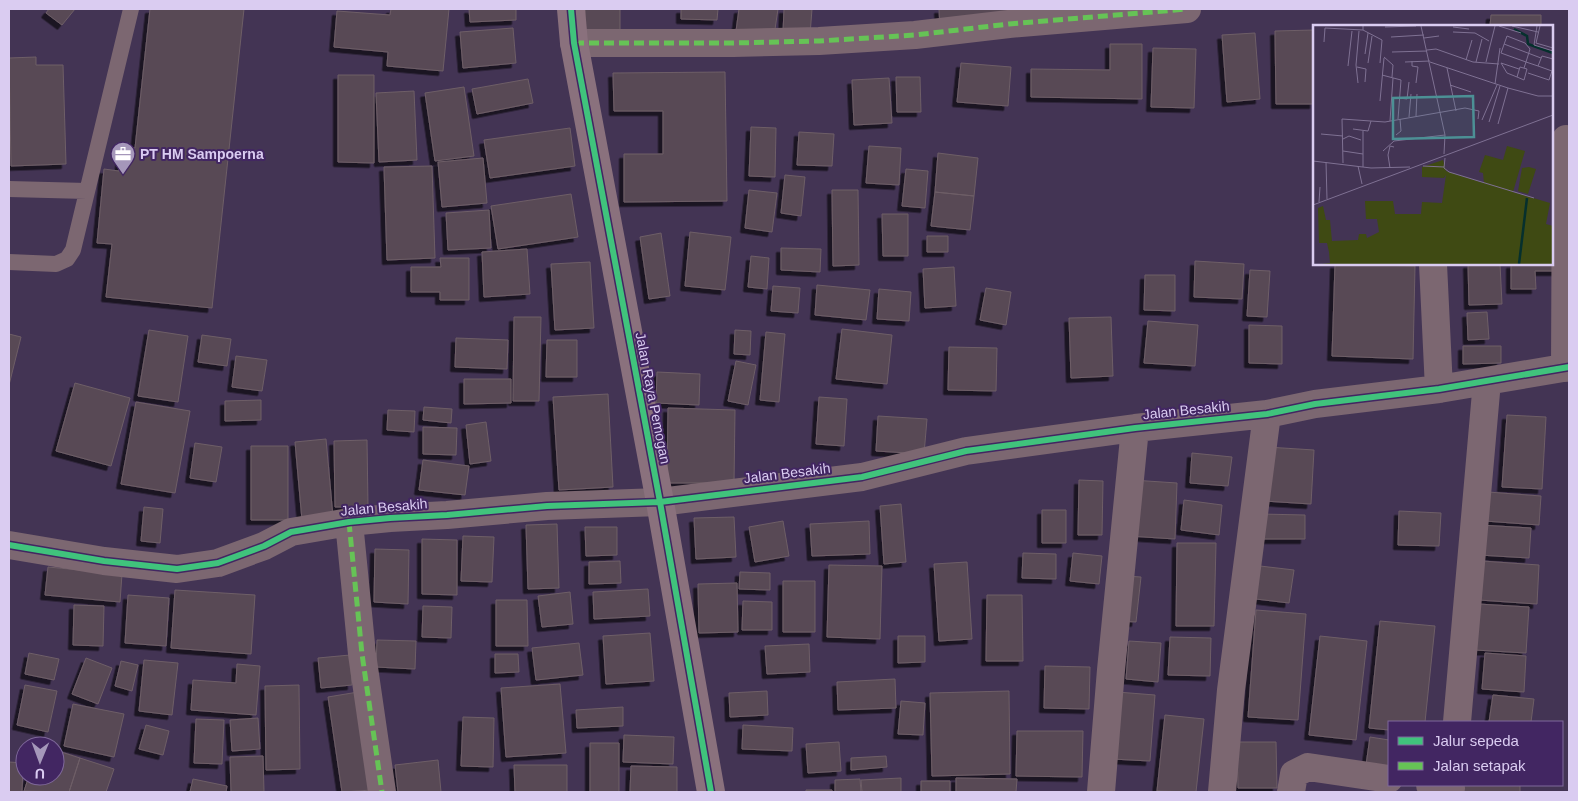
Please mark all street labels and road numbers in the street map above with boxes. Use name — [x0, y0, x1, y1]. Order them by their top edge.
street label: Jalan Raya Pemogan — [632, 331, 674, 465]
street label: Jalan Besakih — [1142, 397, 1230, 423]
street label: Jalan Besakih — [743, 460, 831, 486]
street label: Jalan Besakih — [340, 495, 428, 519]

